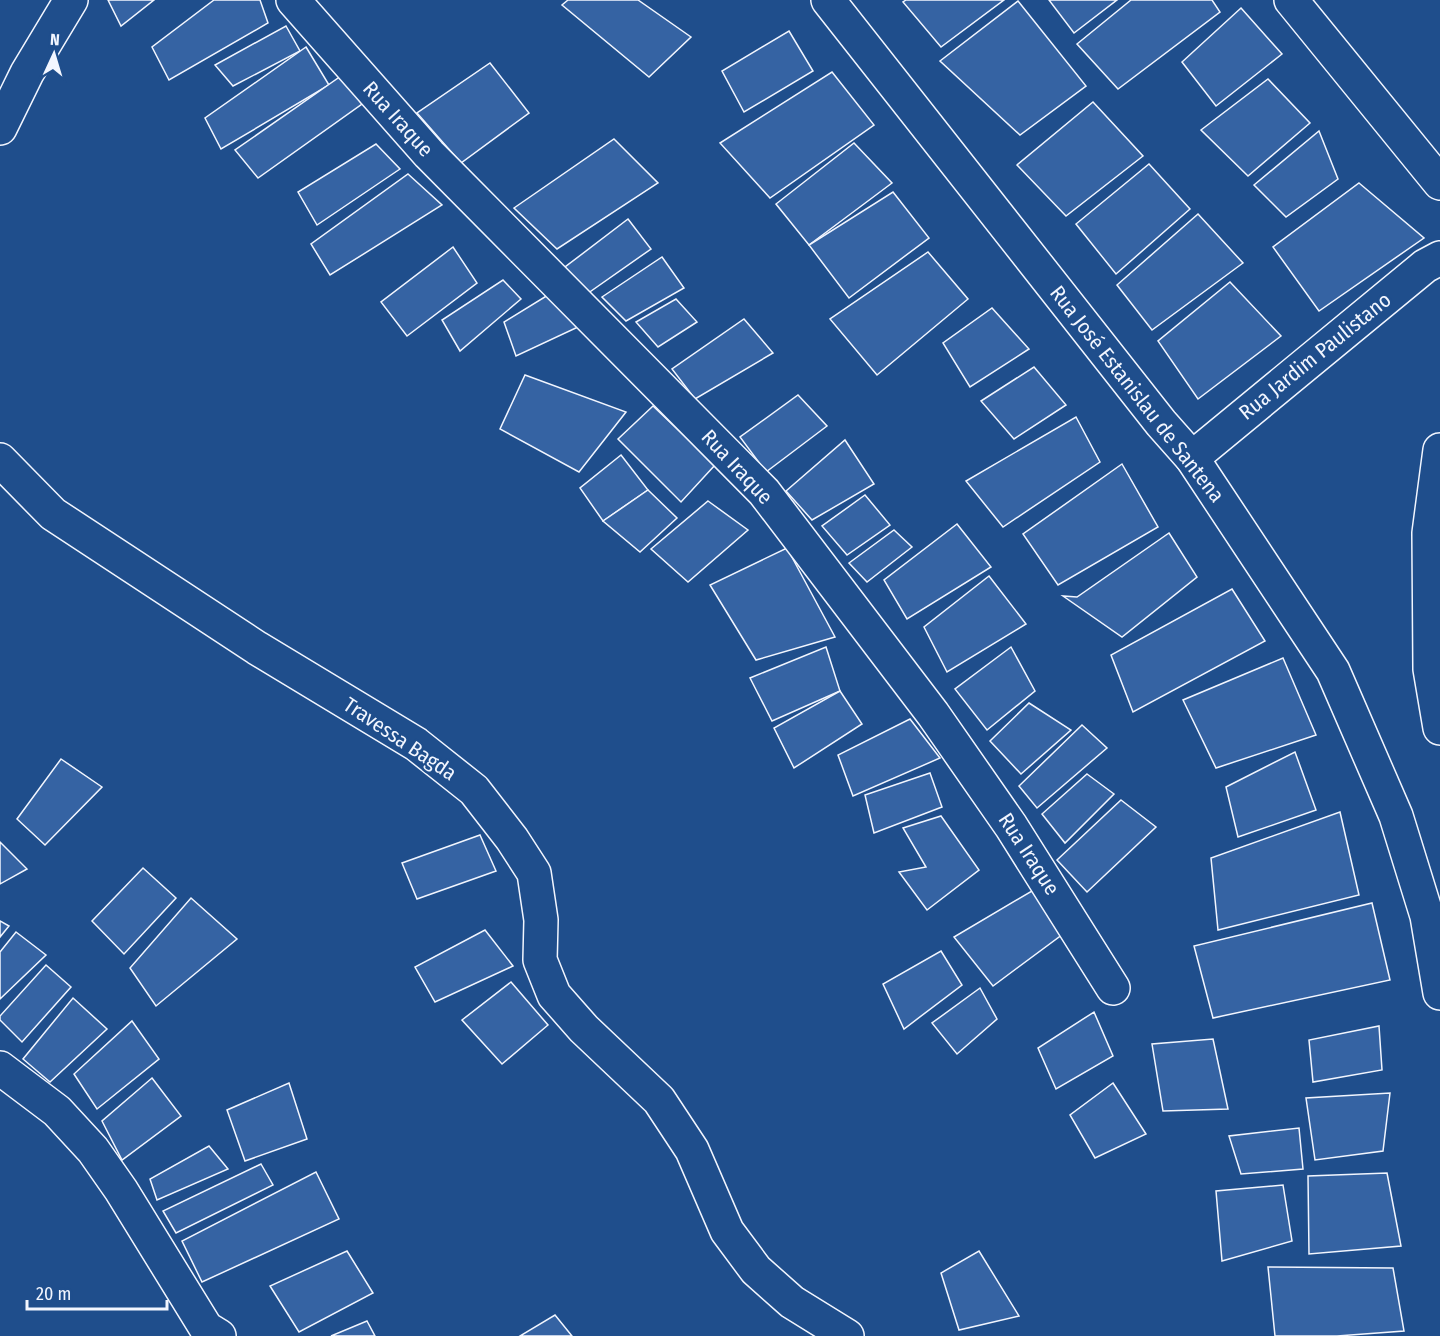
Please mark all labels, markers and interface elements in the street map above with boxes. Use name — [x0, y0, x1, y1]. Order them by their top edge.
north arrow — [24, 24, 84, 84]
text: N — [50, 30, 60, 49]
street label: Rua Iraque — [357, 76, 439, 162]
street label: Rua José Estanislau de Santena — [1044, 280, 1230, 508]
street label: Rua Jardim Paulistano — [1234, 287, 1396, 425]
street label: Rua Iraque — [696, 424, 778, 510]
street label: Travessa Bagda — [338, 692, 462, 786]
street label: Rua Iraque — [993, 808, 1065, 900]
scale bar — [27, 1273, 166, 1311]
text: 20 m — [36, 1283, 71, 1305]

